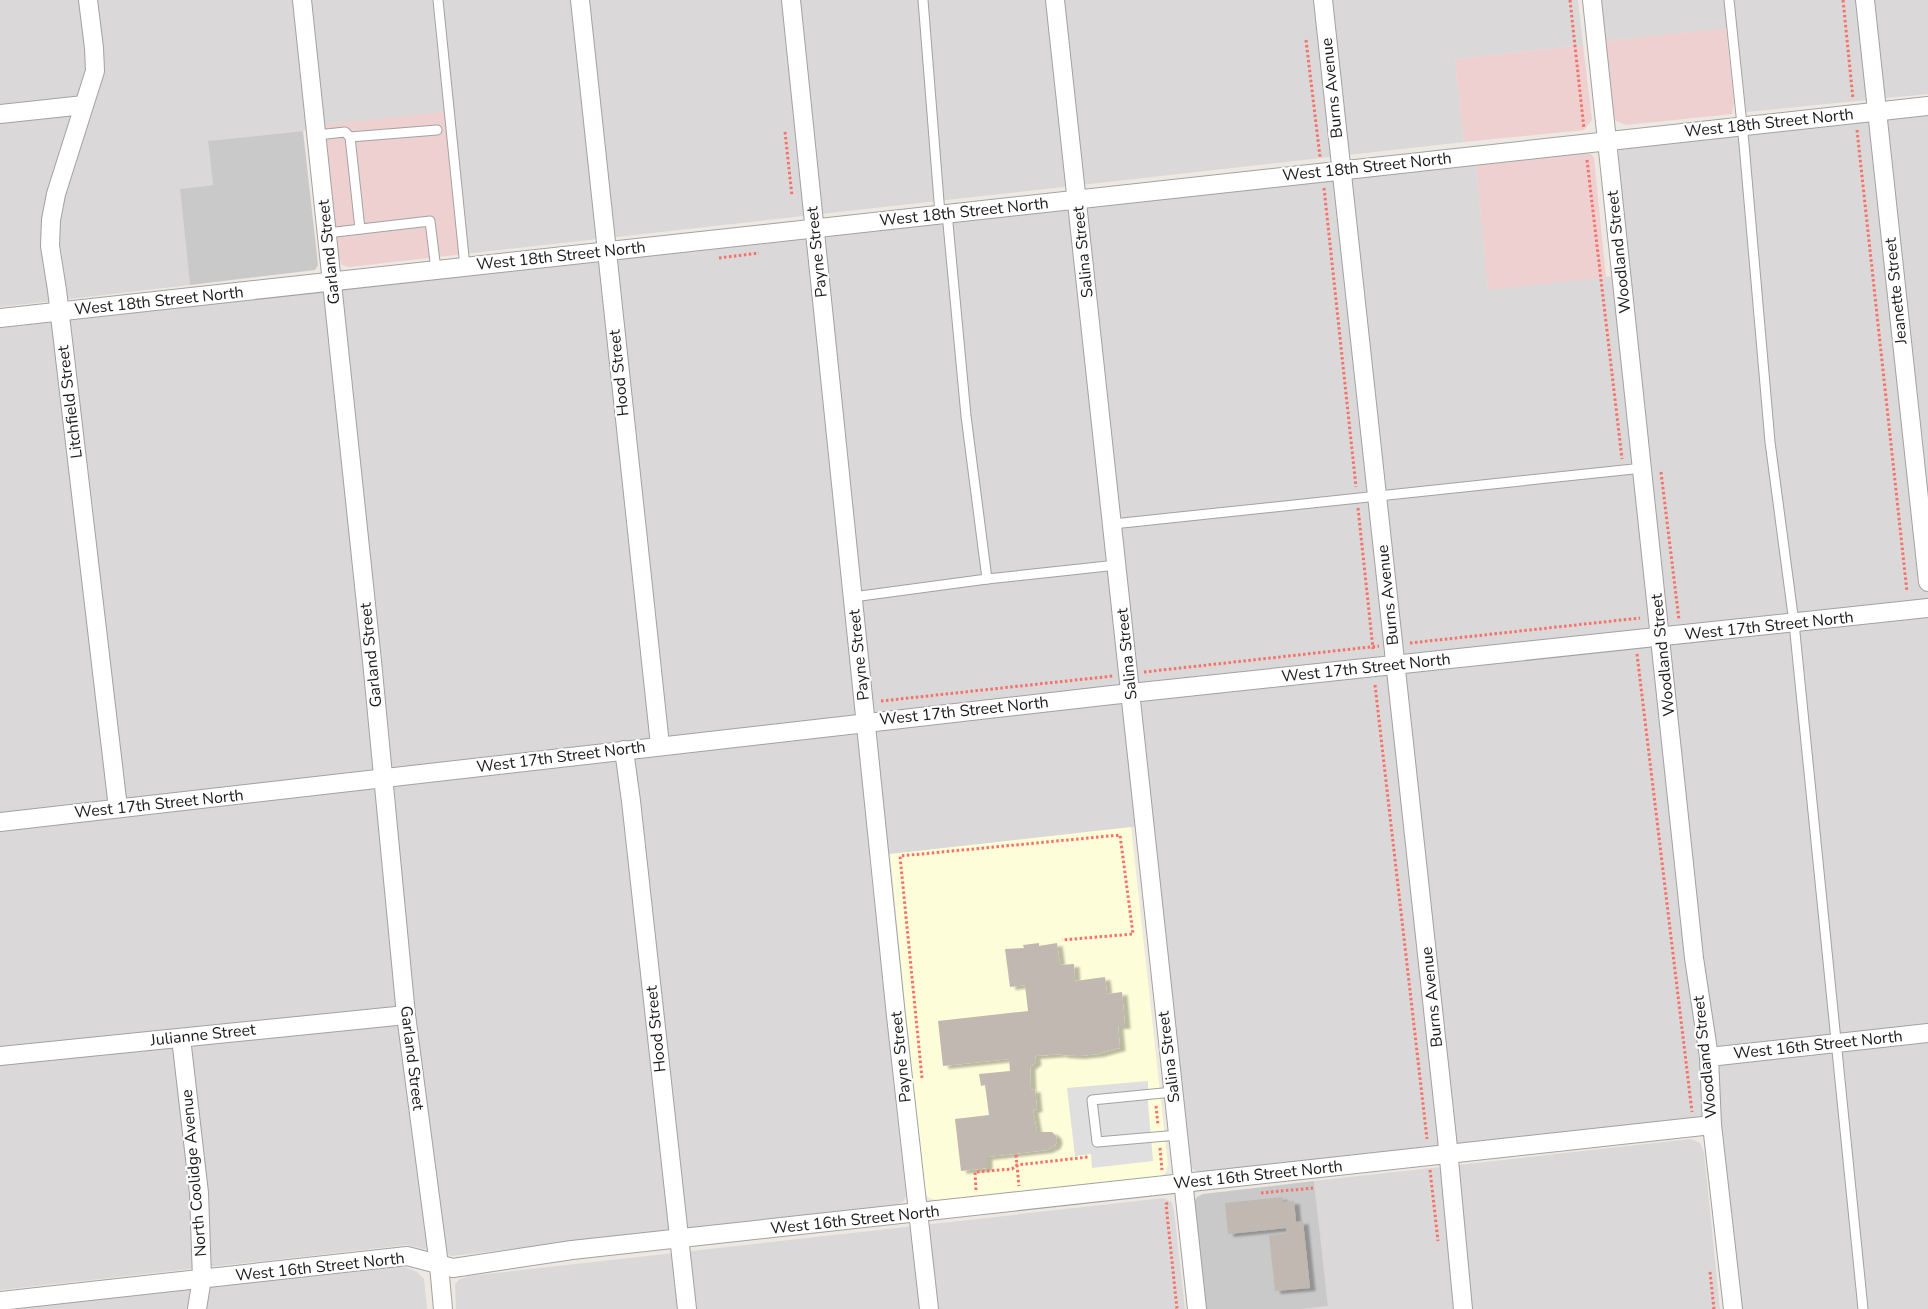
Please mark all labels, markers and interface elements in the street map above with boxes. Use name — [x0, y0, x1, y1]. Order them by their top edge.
street label: Burns Avenue — [1316, 37, 1348, 139]
street label: West 18th Street North — [1683, 103, 1855, 143]
street label: West 18th Street North — [1281, 147, 1453, 187]
street label: Woodland Street — [1602, 189, 1636, 314]
street label: West 18th Street North — [878, 192, 1050, 232]
street label: Garland Street — [313, 198, 345, 305]
street label: Payne Street — [801, 205, 833, 299]
street label: Salina Street — [1067, 205, 1099, 299]
street label: West 18th Street North — [475, 236, 647, 276]
street label: Jeanette Street — [1879, 236, 1913, 346]
street label: West 18th Street North — [73, 281, 245, 321]
street label: Hood Street — [603, 328, 634, 417]
street label: Litchfield Street — [52, 344, 88, 460]
street label: Burns Avenue — [1372, 544, 1404, 646]
street label: Woodland Street — [1646, 592, 1680, 717]
street label: Garland Street — [355, 601, 387, 708]
street label: West 17th Street North — [1683, 606, 1855, 646]
street label: Salina Street — [1111, 607, 1143, 701]
street label: Payne Street — [843, 608, 875, 702]
street label: West 17th Street North — [1280, 648, 1452, 688]
street label: West 17th Street North — [878, 691, 1050, 731]
street label: West 17th Street North — [475, 736, 647, 778]
street label: West 17th Street North — [73, 784, 245, 824]
street label: Burns Avenue — [1416, 946, 1448, 1048]
street label: Hood Street — [640, 984, 671, 1073]
street label: Woodland Street — [1688, 994, 1722, 1119]
street label: Garland Street — [395, 1004, 429, 1112]
street label: Payne Street — [885, 1010, 917, 1104]
street label: Salina Street — [1152, 1010, 1186, 1104]
street label: Julianne Street — [148, 1019, 257, 1052]
street label: West 16th Street North — [1732, 1025, 1904, 1065]
street label: North Coolidge Avenue — [176, 1088, 212, 1258]
street label: West 16th Street North — [1172, 1155, 1344, 1195]
street label: West 16th Street North — [769, 1200, 941, 1240]
street label: West 16th Street North — [234, 1247, 406, 1287]

